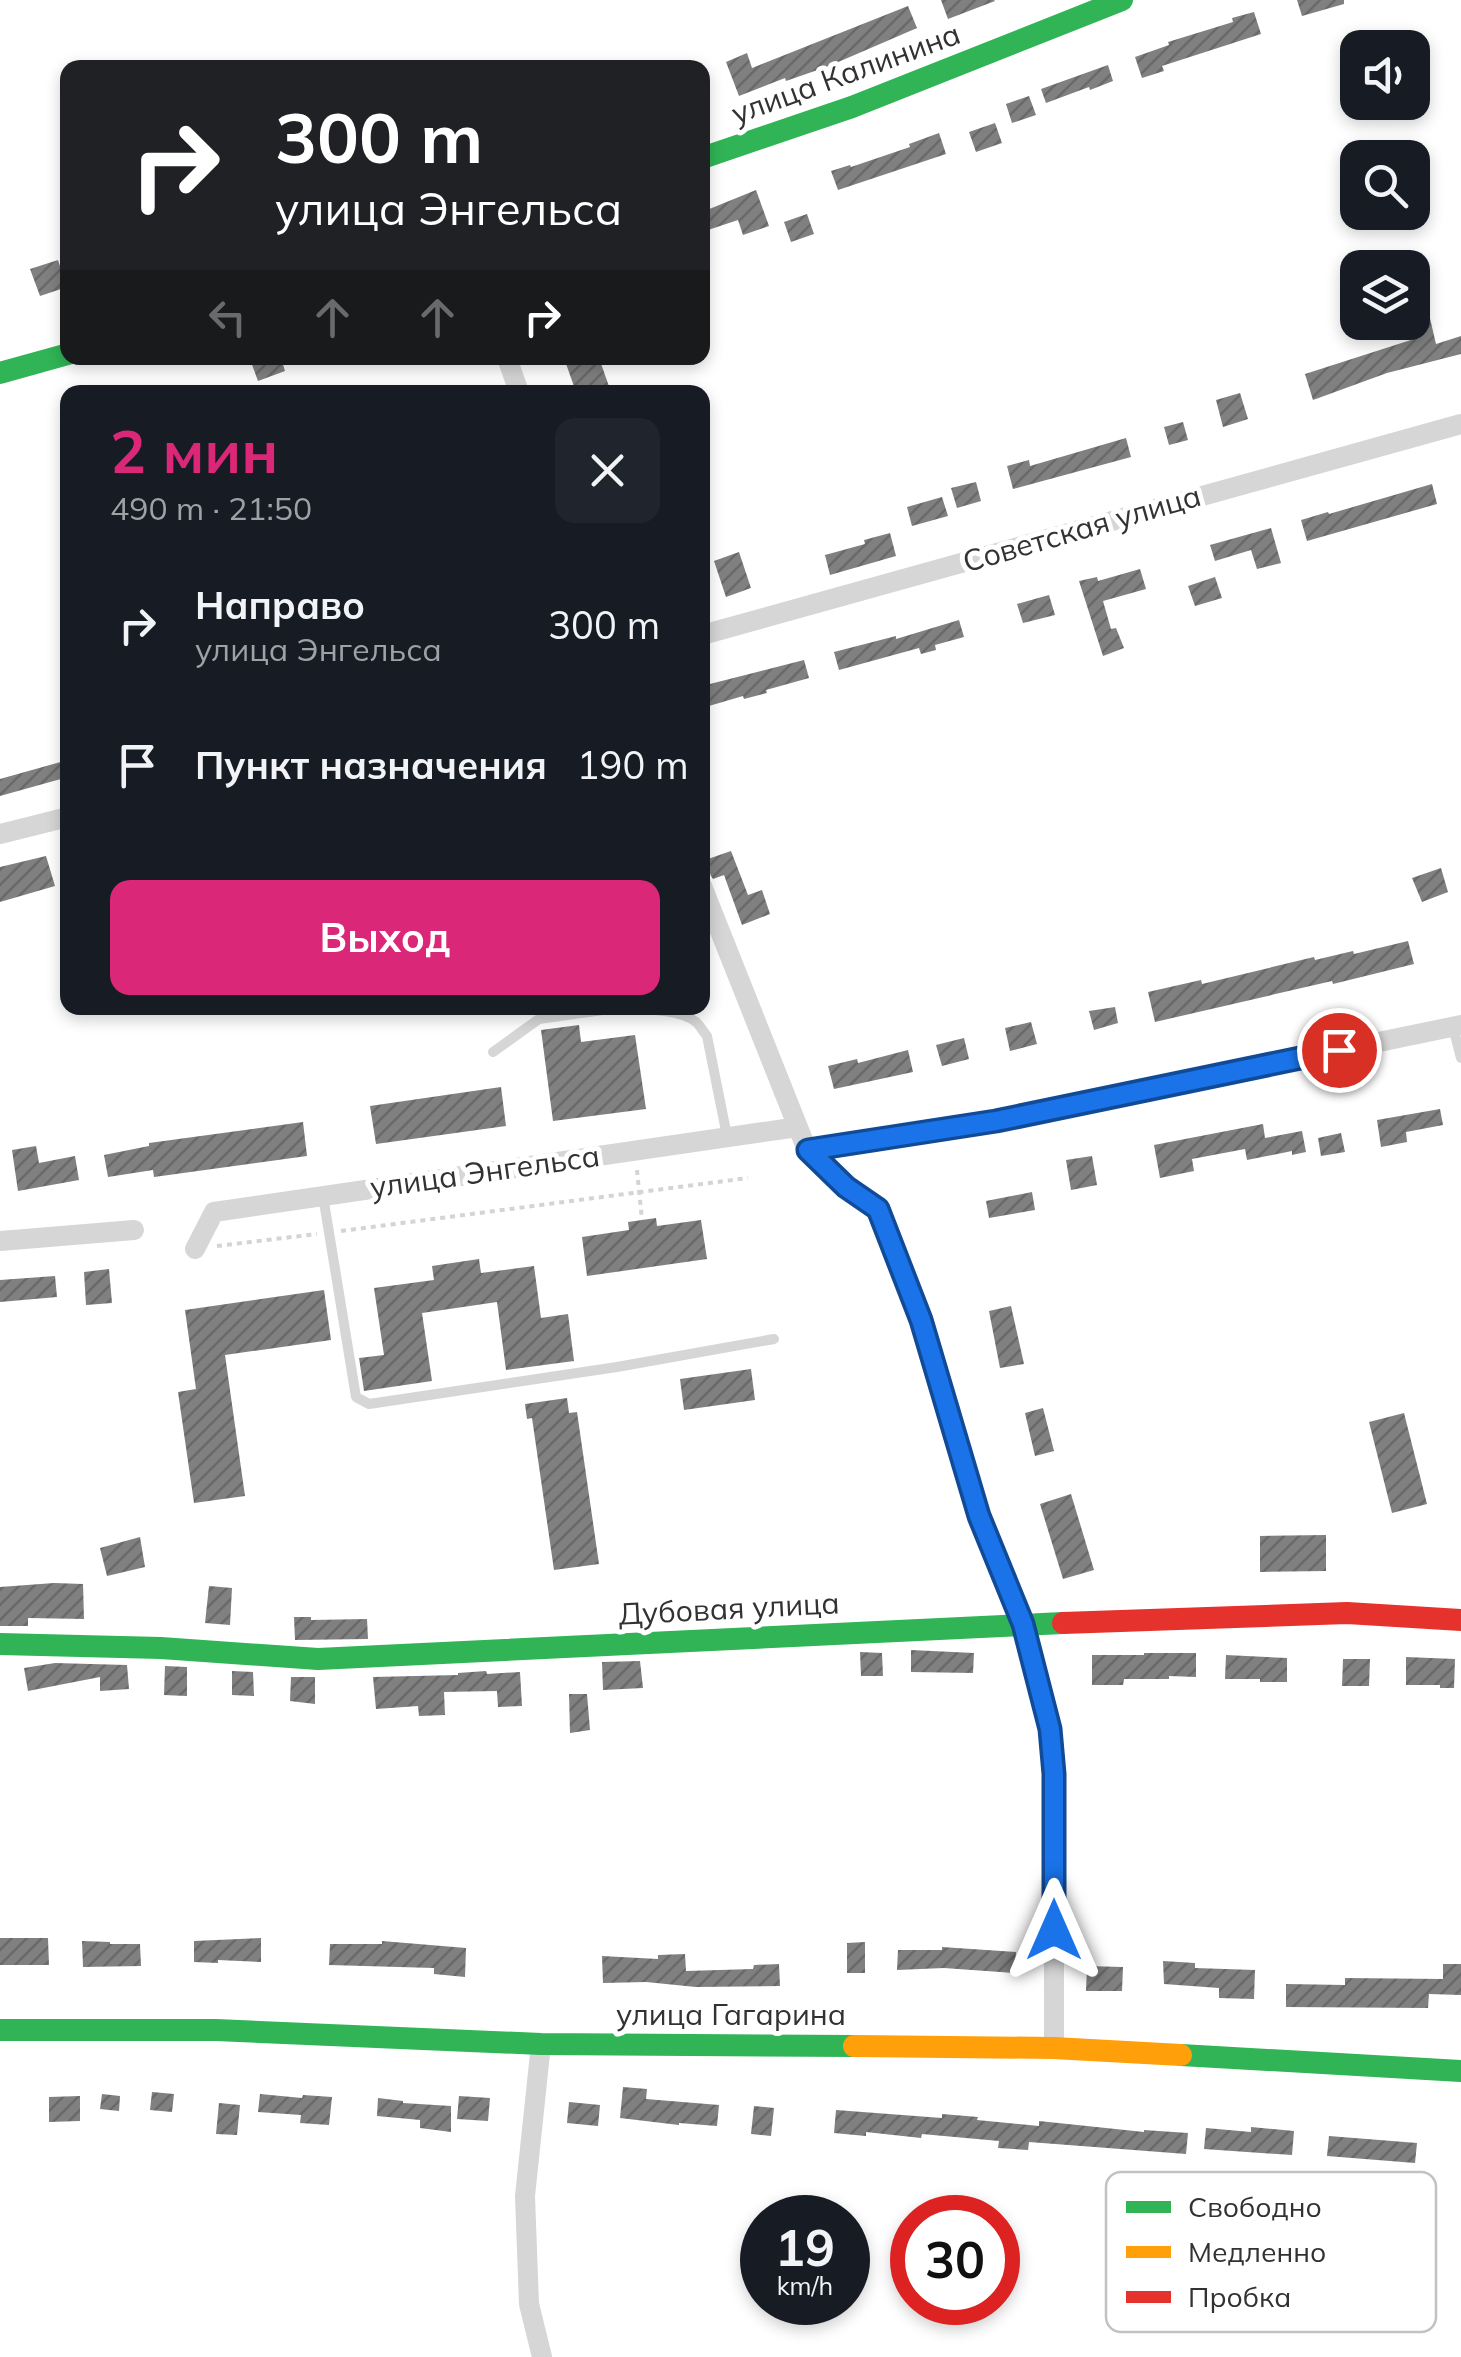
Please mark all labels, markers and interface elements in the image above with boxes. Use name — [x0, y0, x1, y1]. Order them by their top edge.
street label: улица Калинина — [726, 14, 965, 132]
map controls — [1340, 30, 1430, 340]
button: sound — [1340, 30, 1430, 120]
text: 300 m — [275, 93, 483, 181]
icon: right — [110, 100, 240, 230]
button: search — [1340, 140, 1430, 230]
text: улица Энгельса — [275, 180, 622, 236]
button: layers — [1340, 250, 1430, 340]
icon: left — [200, 290, 255, 345]
icon: ahead — [305, 290, 360, 345]
icon: ahead — [410, 290, 465, 345]
icon: right — [515, 290, 570, 345]
text: 2 мин — [110, 413, 278, 488]
button: close — [555, 418, 660, 523]
street label: Советская улица — [958, 476, 1205, 580]
text: 490 m · 21:50 — [110, 488, 312, 528]
text: Направо — [195, 581, 365, 629]
icon: right — [110, 598, 165, 653]
text: 300 m — [548, 601, 660, 649]
text: улица Энгельса — [195, 629, 442, 669]
icon: arrive — [110, 738, 165, 793]
text: Пункт назначения — [195, 741, 547, 789]
text: 190 m — [577, 741, 689, 789]
button: Выход — [110, 880, 660, 995]
pin — [1297, 1008, 1382, 1093]
icon: arrive — [1312, 1023, 1367, 1078]
street label: улица Энгельса — [368, 1136, 602, 1206]
street label: Дубовая улица — [617, 1583, 840, 1633]
position arrow — [1002, 1878, 1106, 1982]
street label: улица Гагарина — [616, 1995, 846, 2033]
legend — [1106, 2172, 1436, 2332]
text: Свободно — [1188, 2189, 1322, 2224]
speed limit sign: 30 — [890, 2195, 1020, 2325]
text: 19 — [775, 2216, 835, 2279]
text: Медленно — [1188, 2234, 1326, 2269]
text: km/h — [777, 2270, 833, 2301]
text: Пробка — [1188, 2279, 1291, 2314]

